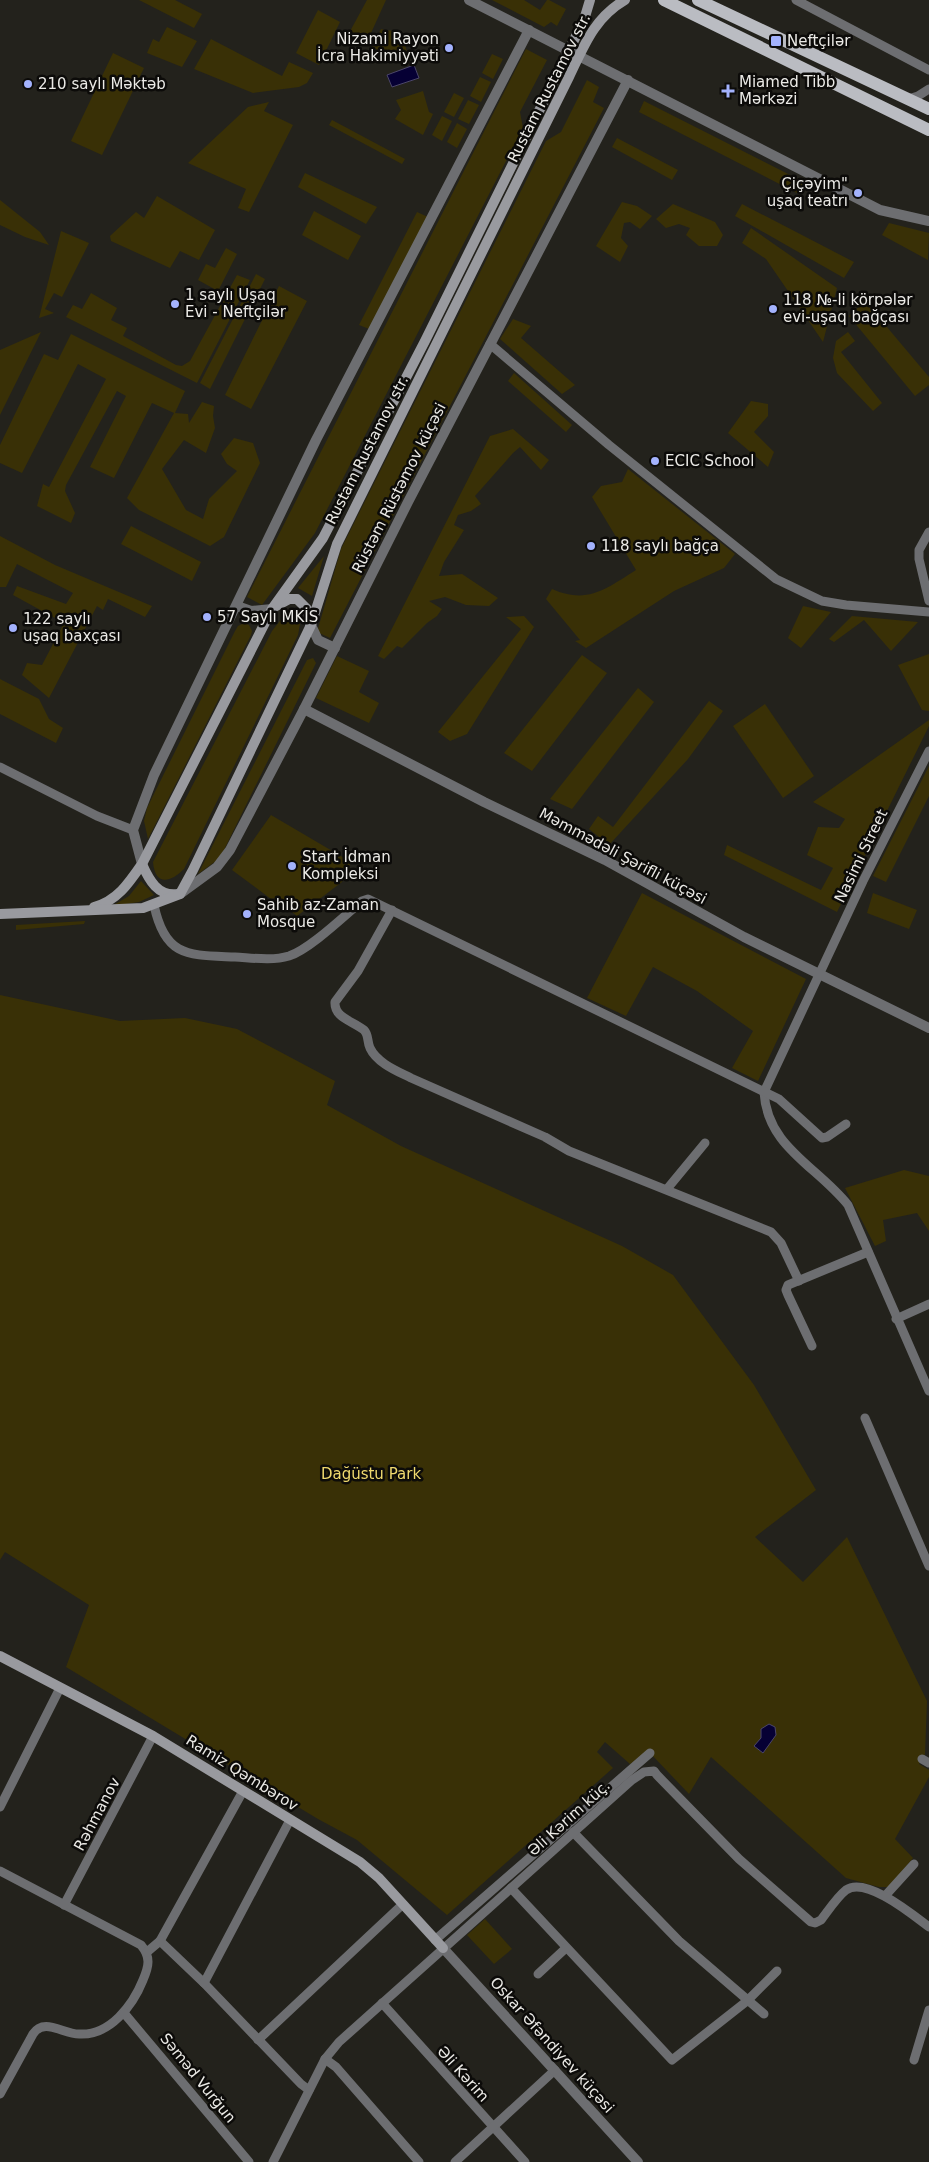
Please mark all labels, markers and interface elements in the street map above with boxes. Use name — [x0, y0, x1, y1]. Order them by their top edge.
street label: Rustam Rustamov str. — [504, 11, 594, 165]
place label: Nizami Rayon İcra Hakimiyyəti — [317, 30, 439, 65]
place label: Neftçilər — [787, 32, 851, 50]
marker: Neftçilər — [769, 34, 783, 48]
marker: Nizami Rayon İcra Hakimiyyəti — [443, 42, 455, 54]
place label: Miamed Tibb Mərkəzi — [739, 73, 835, 108]
place label: 210 saylı Məktəb — [38, 75, 166, 93]
marker: 210 saylı Məktəb — [22, 78, 34, 90]
marker: Miamed Tibb Mərkəzi — [721, 84, 735, 98]
place label: Çiçəyim" uşaq teatrı — [767, 175, 848, 210]
marker: Çiçəyim" uşaq teatrı — [852, 187, 864, 199]
place label: 1 saylı Uşaq Evi - Neftçilər — [185, 286, 287, 321]
place label: 118 №-li körpələr evi-uşaq bağçası — [783, 291, 913, 326]
marker: 1 saylı Uşaq Evi - Neftçilər — [169, 298, 181, 310]
marker: 118 №-li körpələr evi-uşaq bağçası — [767, 303, 779, 315]
street label: Rustam Rustamov str. — [322, 373, 412, 527]
street label: Rüstəm Rüstəmov küçəsi — [348, 400, 450, 576]
place label: ECIC School — [665, 452, 754, 470]
marker: ECIC School — [649, 455, 661, 467]
place label: 118 saylı bağça — [601, 537, 719, 555]
marker: 118 saylı bağça — [585, 540, 597, 552]
place label: 57 Saylı MKİS — [217, 607, 318, 626]
place label: 122 saylı uşaq baxçası — [23, 610, 121, 645]
marker: 57 Saylı MKİS — [201, 611, 213, 623]
marker: 122 saylı uşaq baxçası — [7, 622, 19, 634]
street label: Məmmədəli Şərifli küçəsi — [536, 804, 710, 908]
street label: Nasimi Street — [831, 806, 891, 906]
place label: Start İdman Kompleksi — [302, 847, 391, 883]
marker: Start İdman Kompleksi — [286, 860, 298, 872]
place label: Sahib az-Zaman Mosque — [257, 896, 379, 931]
marker: Sahib az-Zaman Mosque — [241, 908, 253, 920]
park label: Dağüstu Park — [321, 1465, 421, 1483]
street label: Ramiz Qəmbərov — [183, 1731, 302, 1815]
street label: Rəhmanov — [70, 1774, 124, 1854]
street label: Əli Kərim küç. — [524, 1776, 614, 1860]
street label: Oskar Əfəndiyev küçəsi — [486, 1973, 618, 2117]
street label: Səməd Vurğun — [156, 2030, 240, 2126]
street label: Əli Kərim — [433, 2042, 493, 2106]

